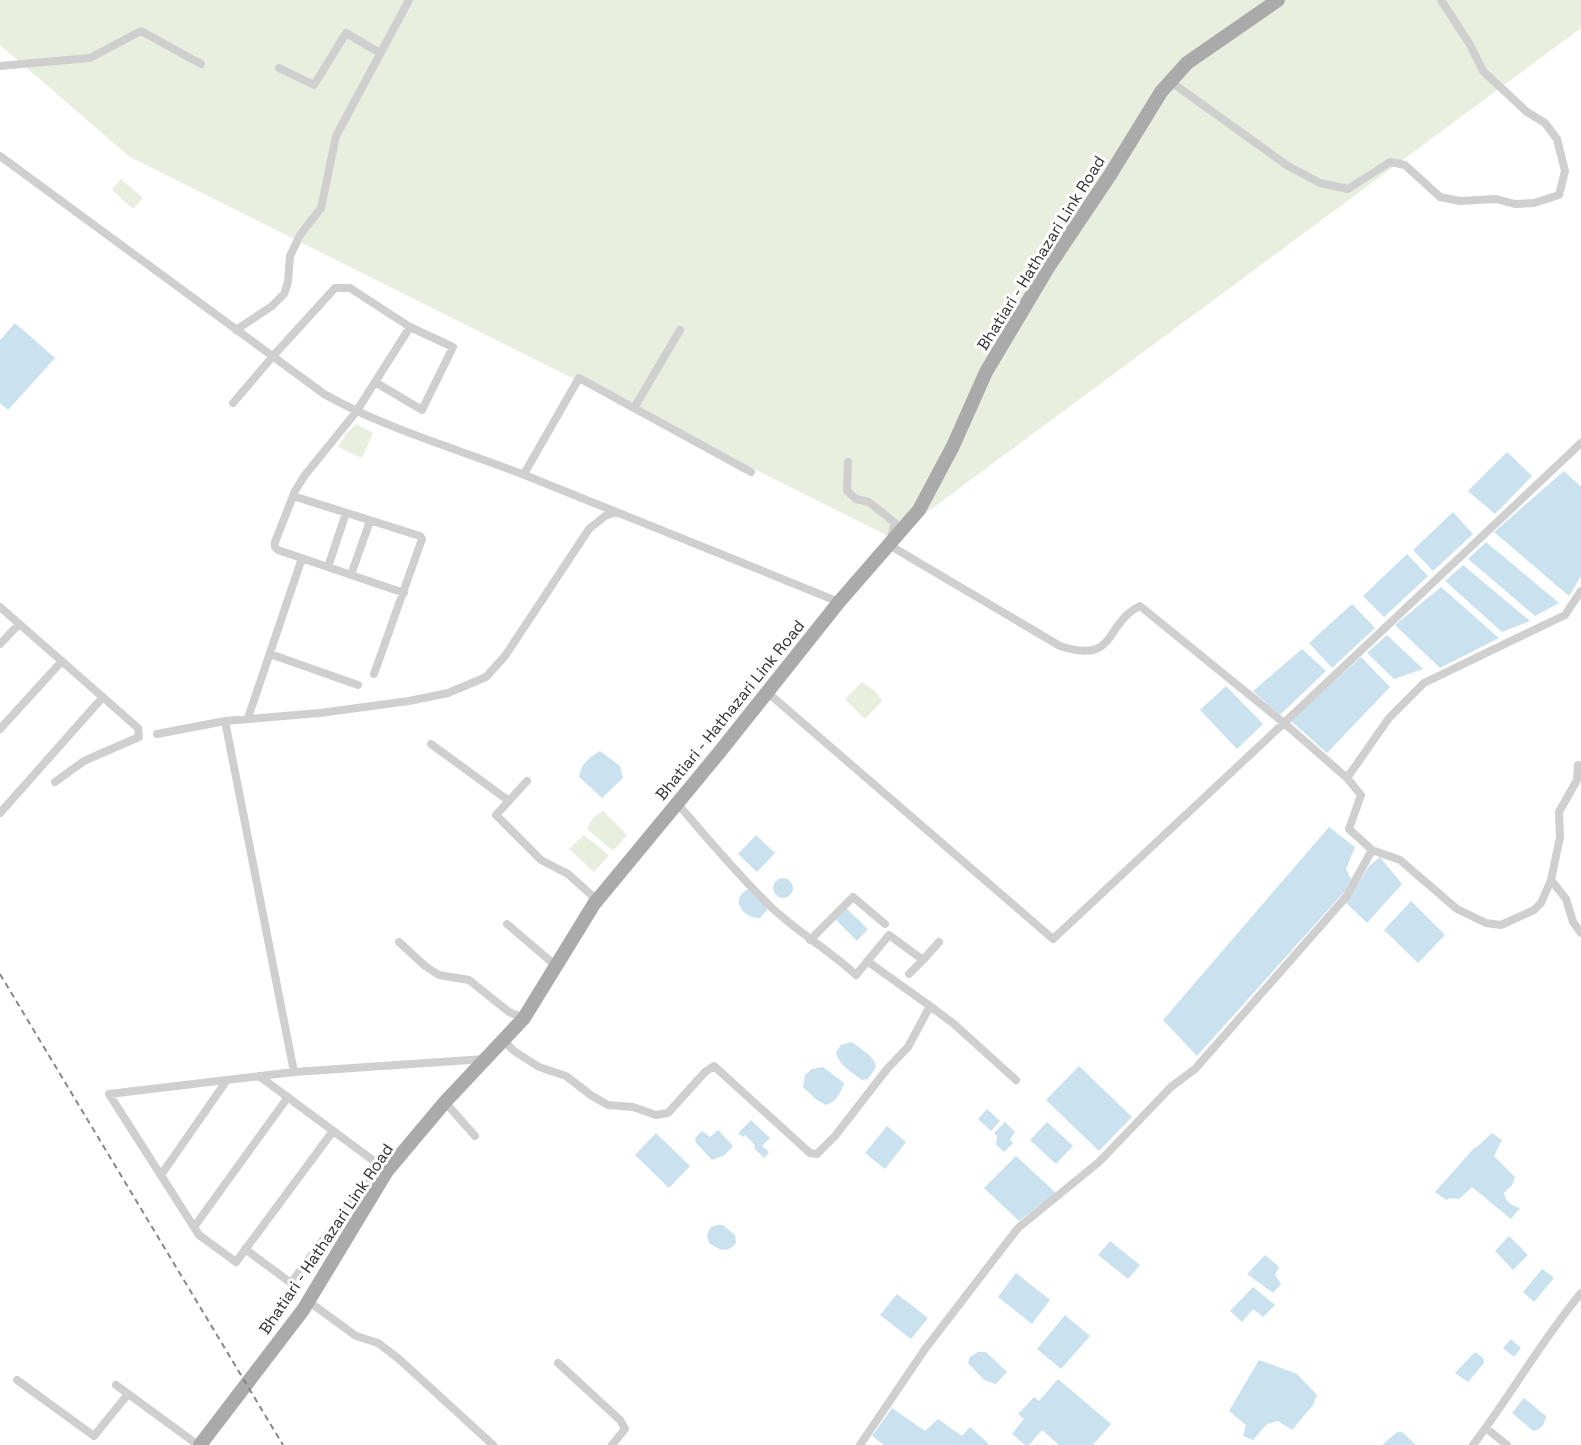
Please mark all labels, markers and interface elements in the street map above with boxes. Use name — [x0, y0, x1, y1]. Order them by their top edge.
street label: Bhatiari - Hathazari Link Road — [972, 152, 1110, 354]
street label: Bhatiari - Hathazari Link Road — [651, 616, 809, 804]
street label: Bhatiari - Hathazari Link Road — [254, 1140, 398, 1338]

